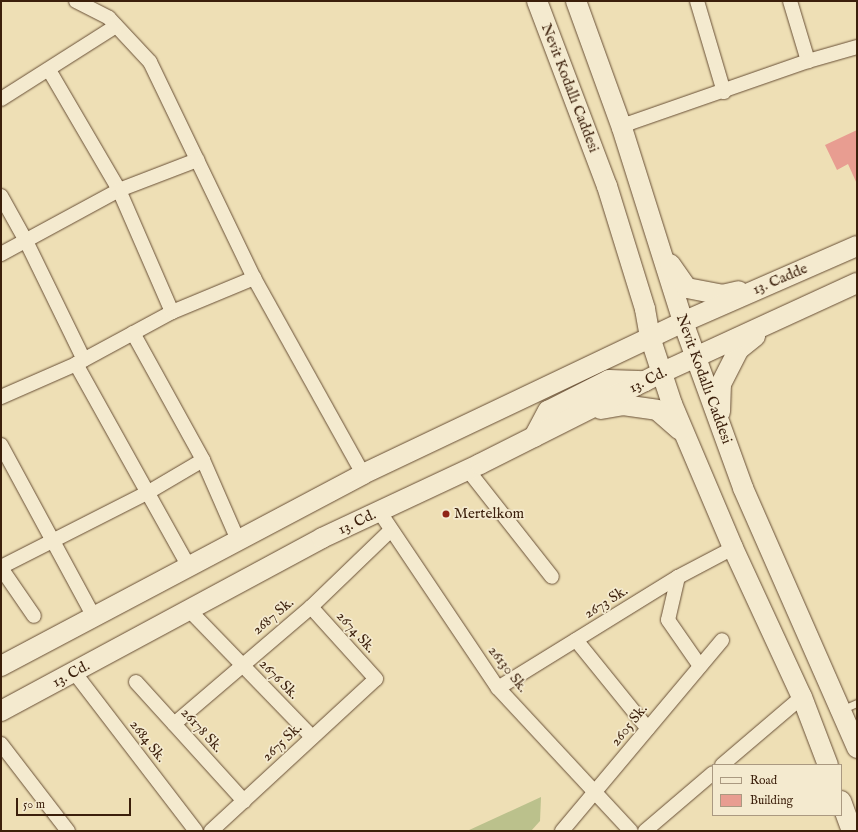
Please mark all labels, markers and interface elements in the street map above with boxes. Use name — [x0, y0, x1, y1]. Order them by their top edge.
street label: Nevit Kodallı Caddesi — [537, 21, 603, 155]
street label: 13. Cadde — [750, 259, 810, 299]
street label: Nevit Kodallı Caddesi — [672, 312, 736, 446]
street label: 13. Cd. — [626, 363, 670, 397]
street label: 13. Cd. — [335, 505, 379, 539]
place label: Mertelkom — [454, 505, 524, 523]
marker: Mertelkom — [441, 509, 451, 519]
street label: 2673 Sk. — [581, 582, 631, 622]
street label: 2687 Sk. — [249, 593, 297, 639]
street label: 2674 Sk. — [333, 607, 379, 657]
street label: 26130 Sk. — [484, 642, 532, 696]
street label: 2676 Sk. — [255, 655, 303, 703]
street label: 13. Cd. — [49, 657, 93, 691]
street label: 2605 Sk. — [607, 700, 651, 750]
street label: 26178 Sk. — [177, 704, 227, 756]
street label: 2684 Sk. — [126, 716, 170, 766]
street label: 2675 Sk. — [258, 719, 306, 765]
legend — [712, 764, 842, 816]
text: Road — [750, 773, 777, 788]
scale bar — [18, 790, 133, 816]
text: Building — [750, 793, 793, 808]
text: 50 m — [23, 797, 45, 812]

